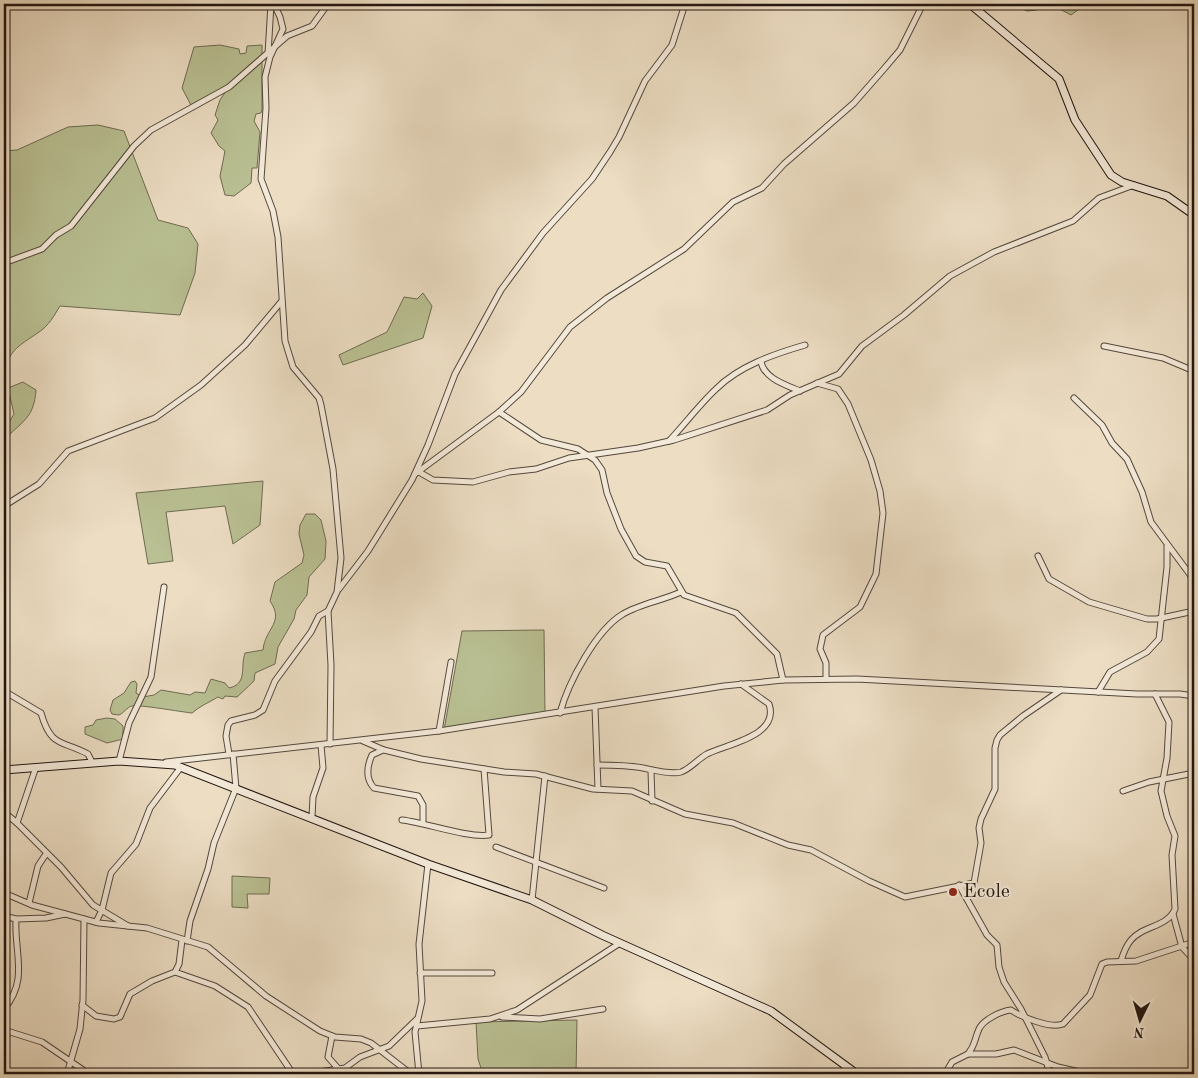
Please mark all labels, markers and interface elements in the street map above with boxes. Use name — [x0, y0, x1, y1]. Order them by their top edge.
place label: Ecole — [963, 882, 1010, 902]
marker: Ecole — [947, 886, 959, 898]
north arrow — [1116, 996, 1166, 1046]
text: N — [1133, 1024, 1145, 1039]

